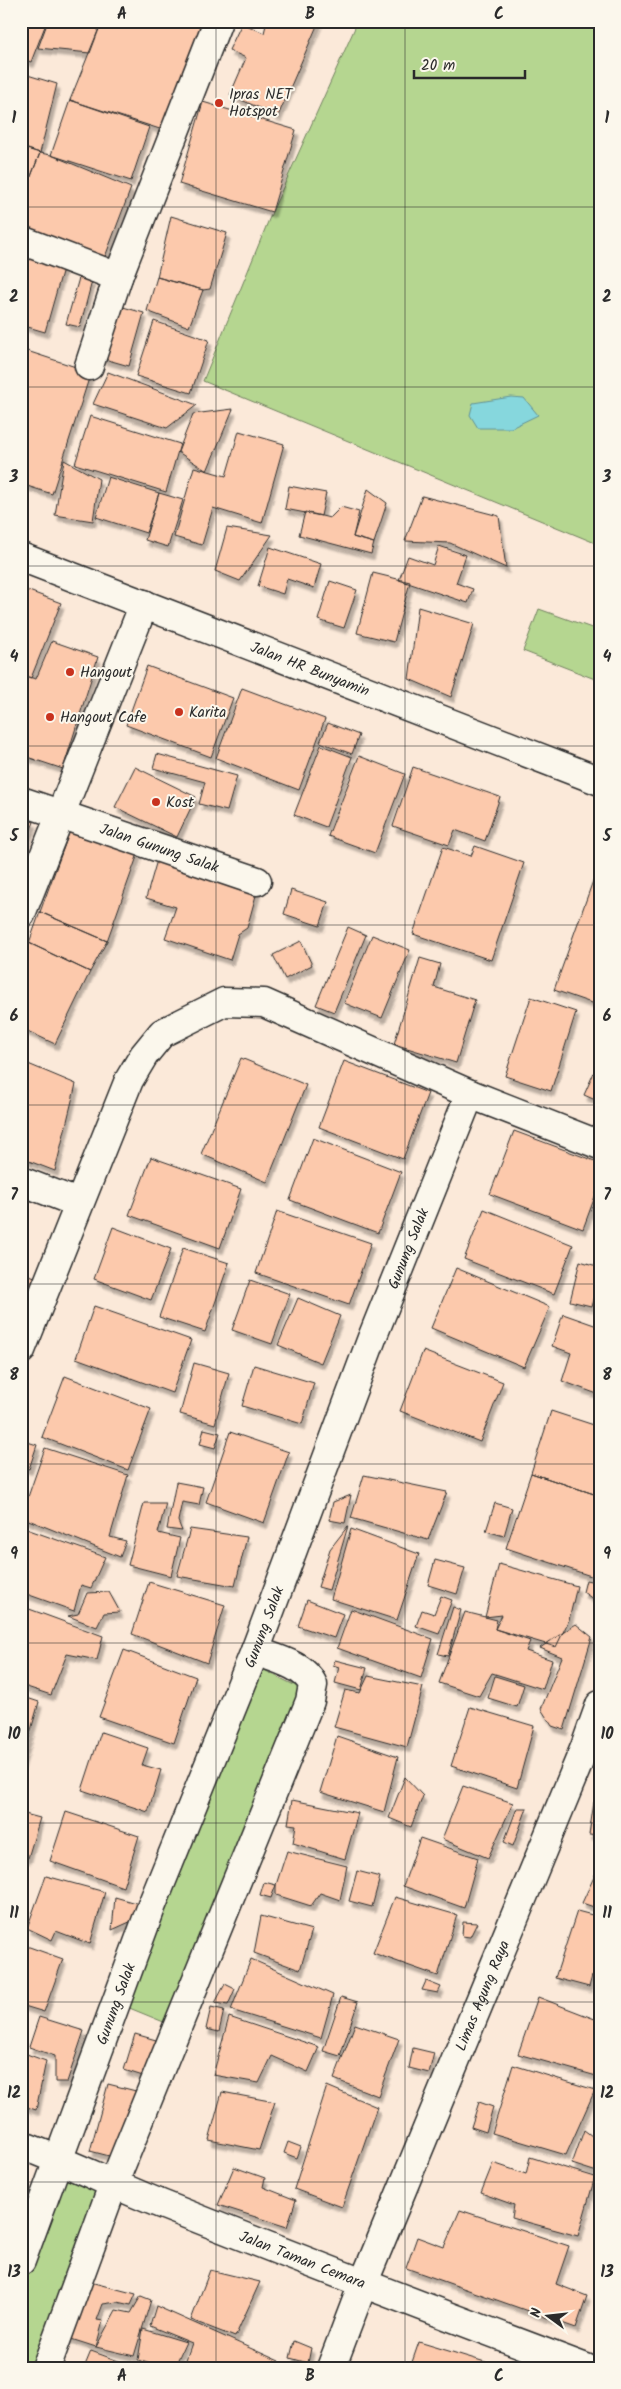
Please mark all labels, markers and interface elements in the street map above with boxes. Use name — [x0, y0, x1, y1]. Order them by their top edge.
text: A — [117, 2, 127, 27]
text: B — [305, 2, 315, 27]
text: C — [494, 2, 504, 27]
scale bar — [414, 48, 525, 80]
text: 20 m — [421, 54, 455, 78]
place label: Ipras NET Hotspot — [229, 83, 294, 124]
marker: Ipras NET Hotspot — [213, 97, 225, 109]
text: 1 — [12, 106, 17, 131]
text: 1 — [605, 106, 610, 131]
text: 2 — [9, 285, 19, 310]
text: 2 — [602, 285, 612, 310]
text: 3 — [9, 465, 19, 490]
text: 3 — [602, 465, 612, 490]
street label: Jalan HR Bunyamin — [247, 636, 373, 704]
text: 4 — [10, 645, 19, 670]
text: 4 — [603, 645, 612, 670]
place label: Hangout — [80, 661, 132, 685]
marker: Hangout — [64, 666, 76, 678]
place label: Karita — [189, 701, 226, 725]
place label: Hangout Cafe — [60, 706, 147, 730]
marker: Karita — [173, 706, 185, 718]
marker: Hangout Cafe — [44, 711, 56, 723]
place label: Kost — [166, 791, 194, 815]
marker: Kost — [150, 796, 162, 808]
street label: Jalan Gunung Salak — [96, 817, 223, 880]
text: 5 — [9, 824, 20, 849]
text: 5 — [602, 824, 613, 849]
text: 6 — [10, 1004, 19, 1029]
text: 6 — [603, 1004, 612, 1029]
text: 7 — [10, 1183, 18, 1208]
text: 7 — [603, 1183, 611, 1208]
street label: Gunung Salak — [382, 1204, 436, 1293]
text: 8 — [9, 1363, 19, 1388]
text: 8 — [602, 1363, 612, 1388]
text: 9 — [10, 1542, 18, 1567]
text: 9 — [603, 1542, 611, 1567]
street label: Gunung Salak — [238, 1582, 291, 1672]
text: 10 — [7, 1722, 21, 1747]
text: 10 — [600, 1722, 614, 1747]
text: 11 — [9, 1901, 19, 1926]
text: 11 — [602, 1901, 612, 1926]
street label: Limas Agung Raya — [450, 1937, 517, 2055]
street label: Gunung Salak — [91, 1959, 143, 2048]
text: 12 — [7, 2081, 21, 2106]
text: 12 — [600, 2081, 614, 2106]
street label: Jalan Taman Cemara — [235, 2225, 369, 2296]
text: 13 — [7, 2260, 21, 2285]
text: 13 — [600, 2260, 614, 2285]
north arrow — [524, 2292, 574, 2342]
text: N — [525, 2306, 548, 2320]
text: A — [117, 2364, 127, 2389]
text: B — [305, 2364, 315, 2389]
text: C — [494, 2364, 504, 2389]

